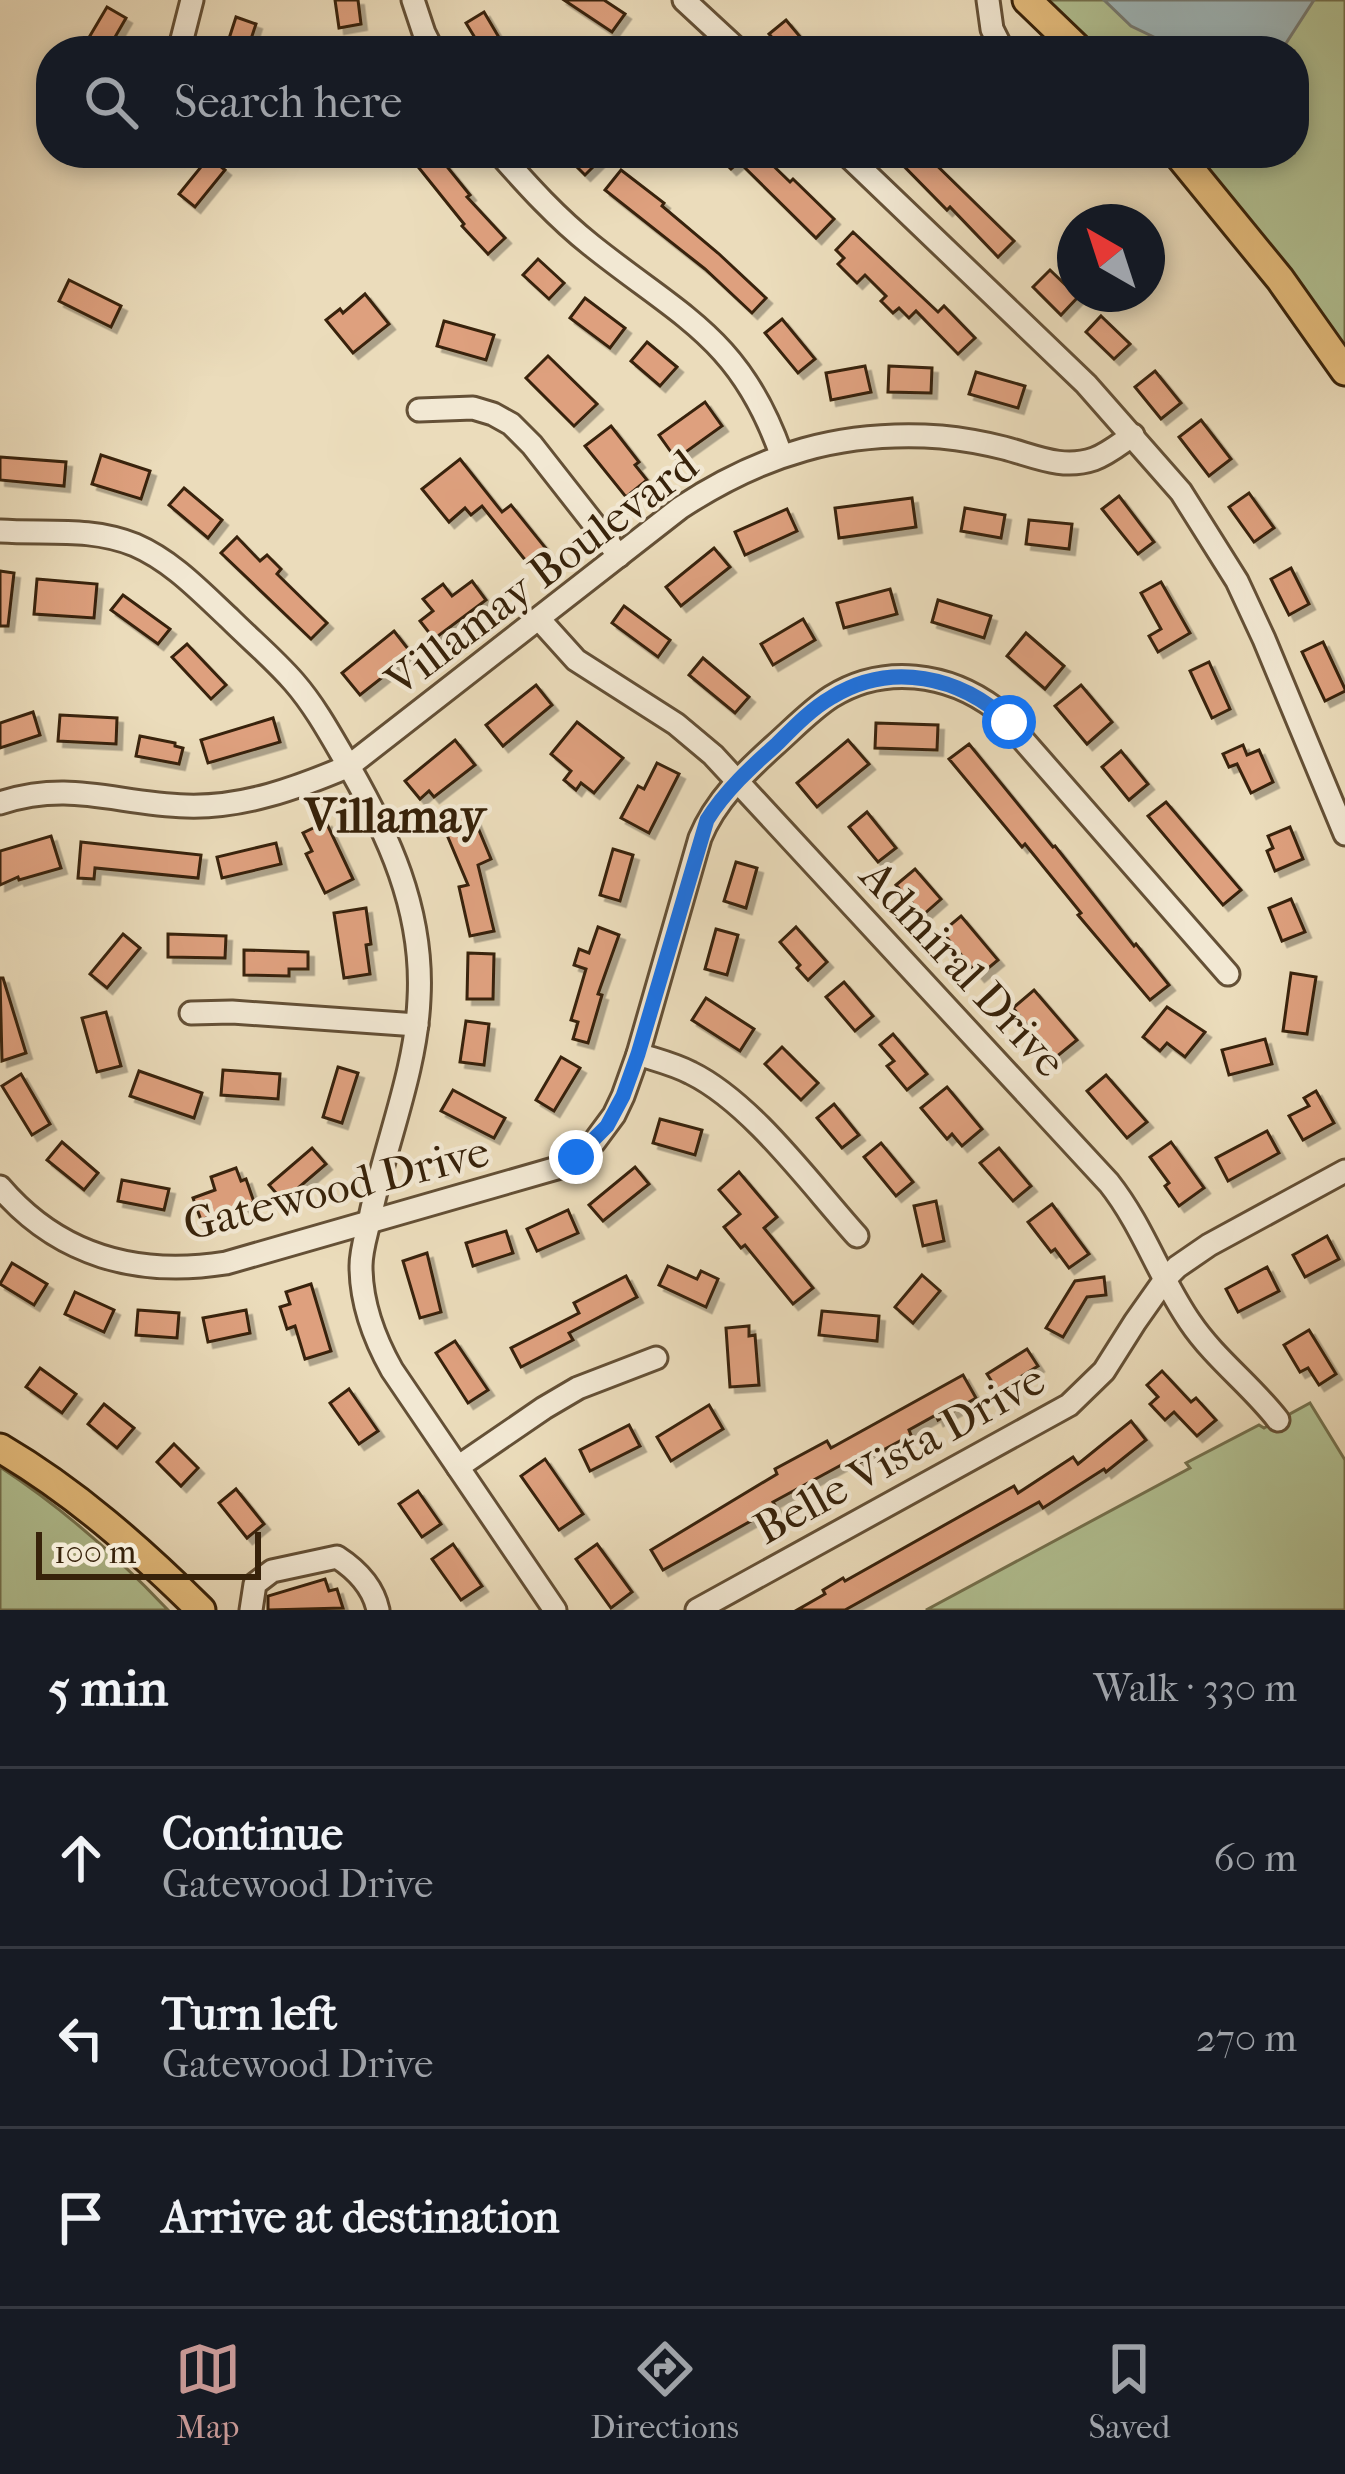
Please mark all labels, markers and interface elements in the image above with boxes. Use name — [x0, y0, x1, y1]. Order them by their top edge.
search box — [36, 36, 1309, 168]
icon: search — [78, 69, 144, 135]
text: Search here — [174, 76, 402, 129]
north arrow — [1057, 204, 1165, 312]
street label: Villamay Boulevard — [375, 438, 709, 708]
route start — [982, 695, 1036, 749]
district label: Villamay — [303, 788, 488, 844]
street label: Admiral Drive — [848, 848, 1077, 1088]
street label: Gatewood Drive — [178, 1125, 495, 1252]
route end — [549, 1130, 603, 1184]
street label: Belle Vista Drive — [745, 1353, 1054, 1556]
scale bar — [36, 1526, 261, 1579]
text: 100 m — [54, 1533, 137, 1572]
text: 5 min — [48, 1658, 168, 1718]
text: Walk · 330 m — [1094, 1665, 1297, 1711]
text: Continue — [162, 1808, 343, 1861]
icon: ahead — [48, 1825, 114, 1891]
text: 60 m — [1214, 1835, 1297, 1881]
text: Gatewood Drive — [162, 1861, 433, 1907]
text: Turn left — [162, 1988, 337, 2041]
icon: left — [48, 2005, 114, 2071]
text: 270 m — [1196, 2015, 1297, 2061]
text: Gatewood Drive — [162, 2041, 433, 2087]
icon: arrive — [48, 2185, 114, 2251]
text: Arrive at destination — [162, 2191, 559, 2244]
tab: Map — [175, 2336, 241, 2447]
tab: Directions — [590, 2336, 739, 2447]
tab: Saved — [1088, 2336, 1170, 2447]

